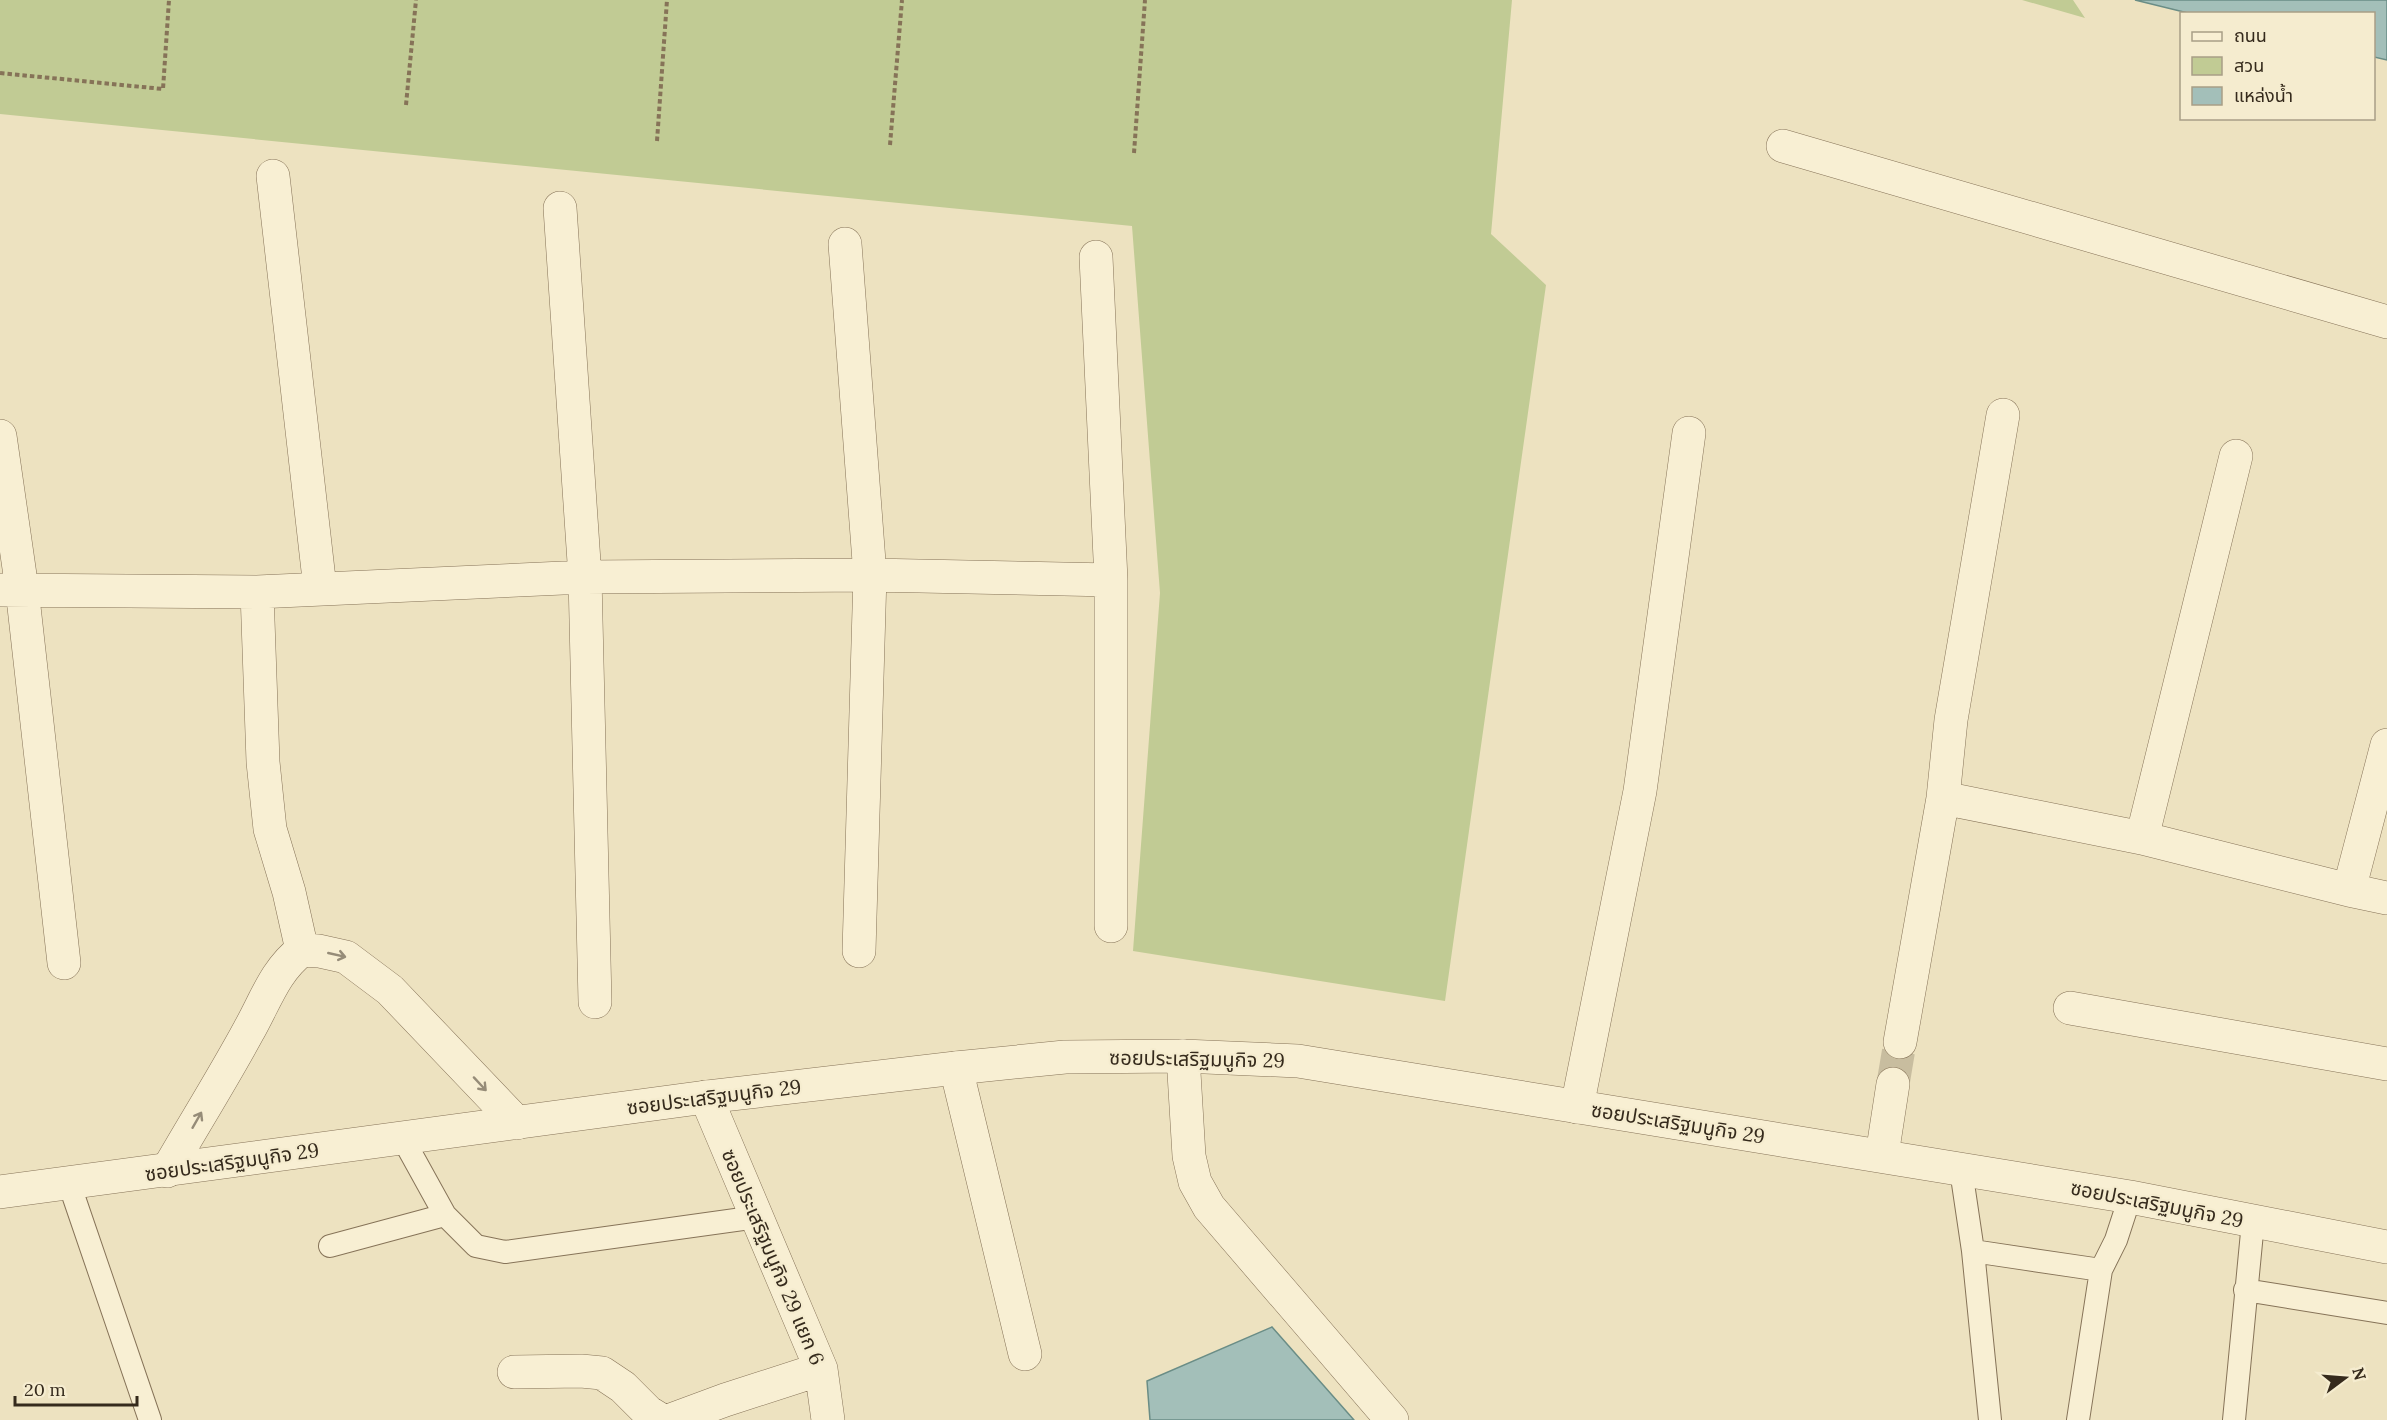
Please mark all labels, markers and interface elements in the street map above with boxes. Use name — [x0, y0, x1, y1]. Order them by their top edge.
legend — [2180, 12, 2375, 120]
text: ถนน — [2234, 24, 2267, 47]
text: สวน — [2234, 54, 2264, 77]
text: แหล่งน้ำ — [2234, 83, 2293, 107]
one-way arrow — [327, 949, 346, 961]
street label: ซอยประเสริฐมนูกิจ 29 — [1109, 1044, 1285, 1074]
street label: ซอยประเสริฐมนูกิจ 29 — [625, 1073, 803, 1121]
one-way arrow — [473, 1076, 487, 1091]
street label: ซอยประเสริฐมนูกิจ 29 — [1589, 1096, 1767, 1150]
one-way arrow — [191, 1112, 203, 1129]
street label: ซอยประเสริฐมนูกิจ 29 — [143, 1137, 321, 1187]
street label: ซอยประเสริฐมนูกิจ 29 แยก 6 — [716, 1145, 830, 1369]
street label: ซอยประเสริฐมนูกิจ 29 — [2068, 1174, 2246, 1234]
north arrow — [2315, 1348, 2375, 1408]
text: N — [2348, 1365, 2371, 1383]
scale bar — [15, 1369, 136, 1407]
text: 20 m — [24, 1378, 66, 1401]

